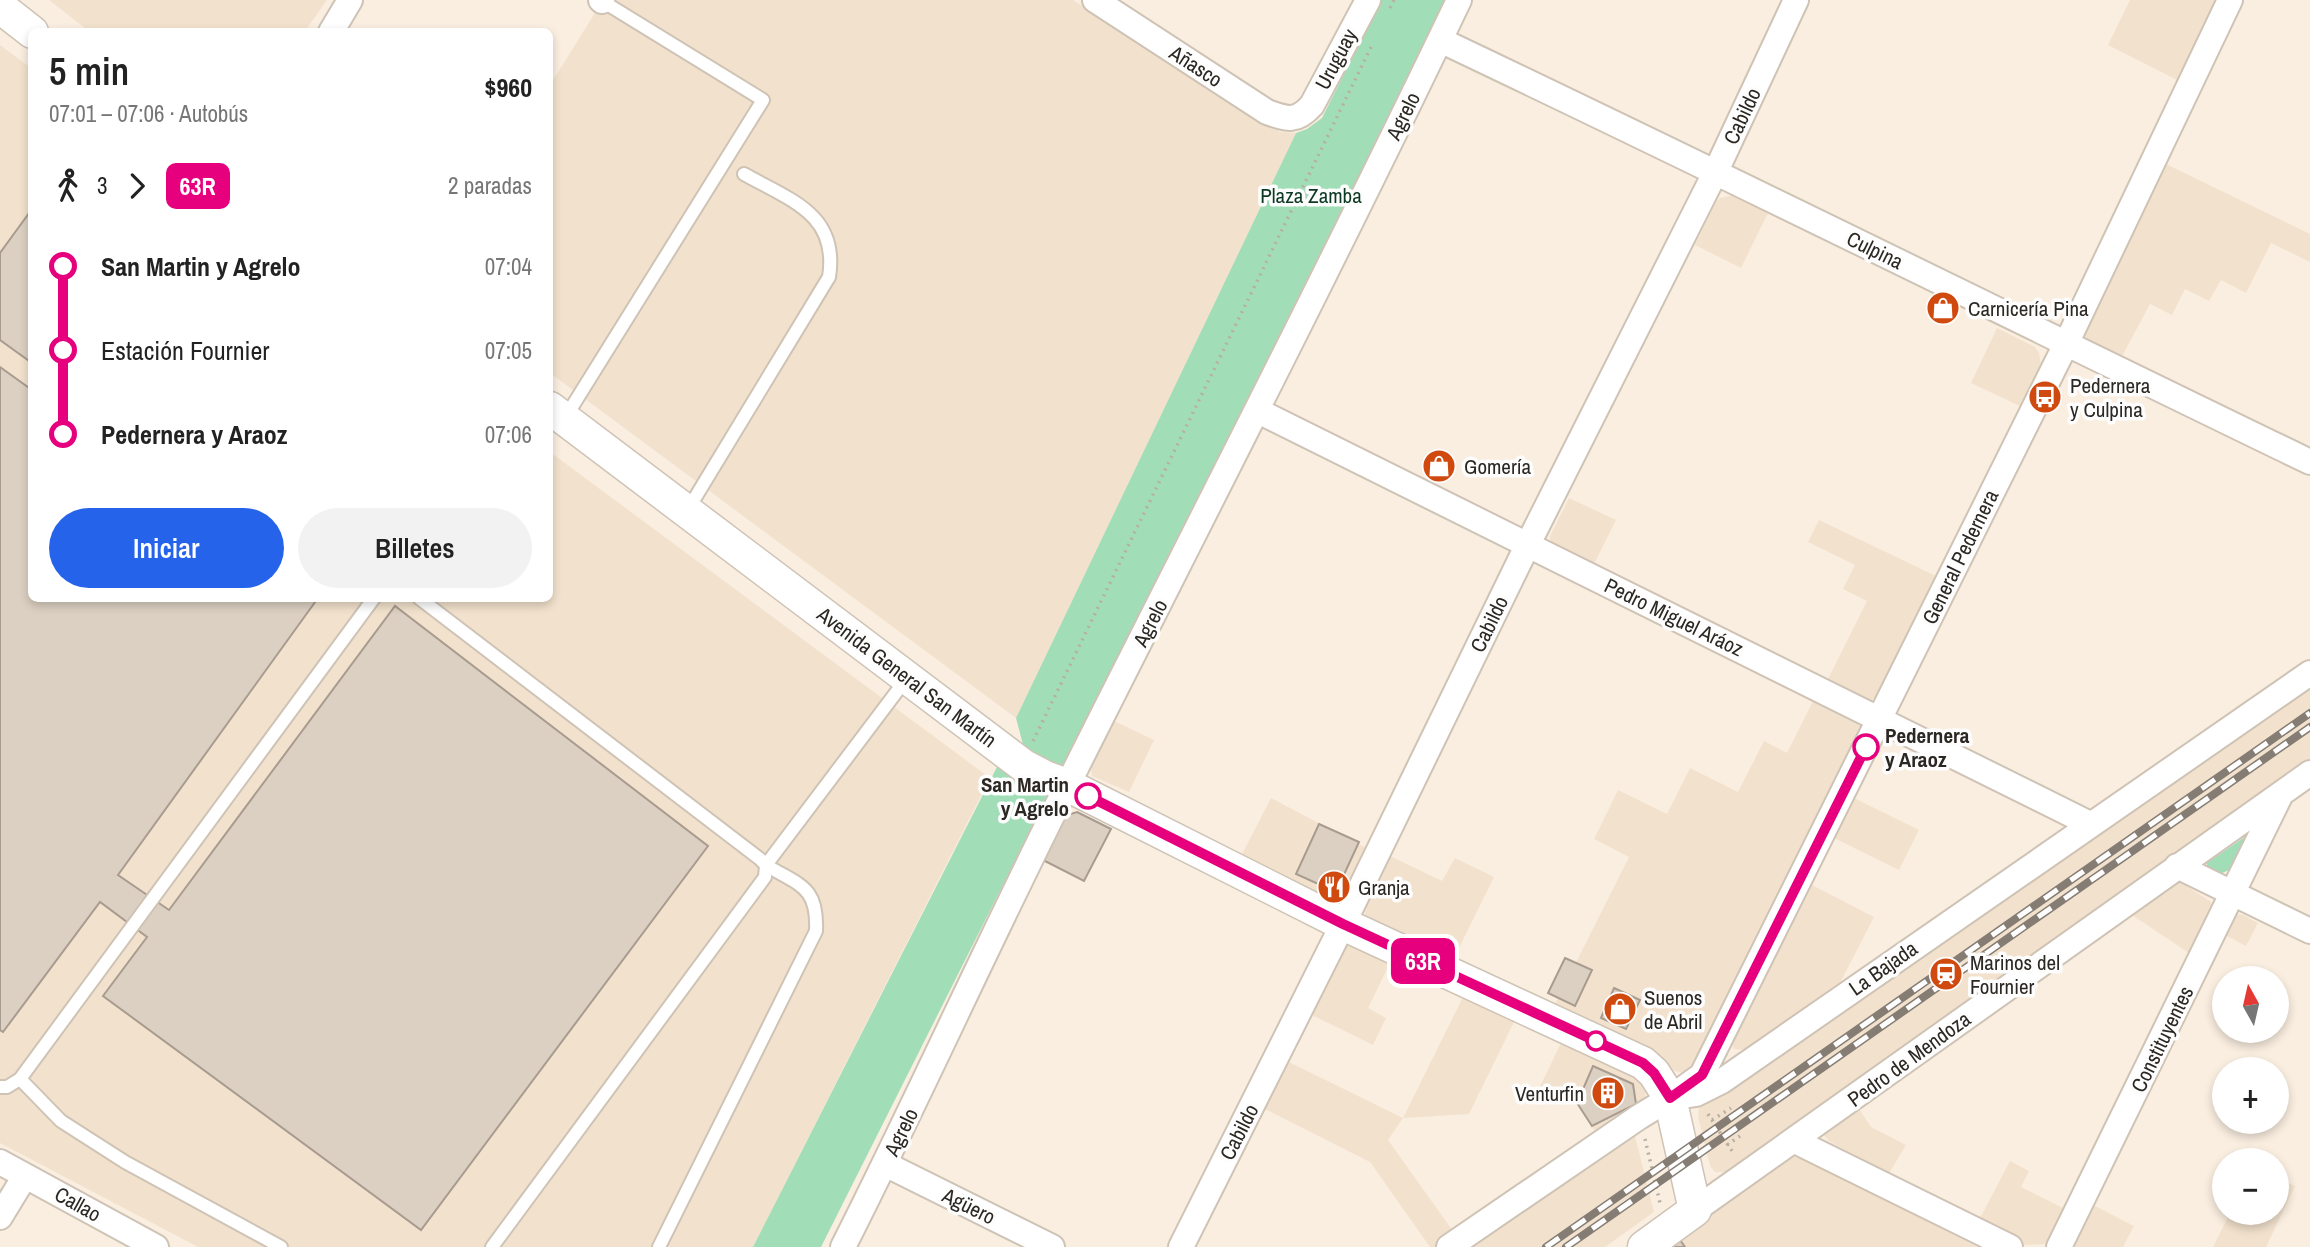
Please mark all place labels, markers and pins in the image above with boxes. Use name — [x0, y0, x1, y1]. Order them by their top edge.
shop icon: Carnicería Pina — [1924, 289, 1962, 327]
place label: Carnicería Pina — [1968, 294, 2089, 323]
place label: Pedernera y Culpina — [2070, 371, 2151, 424]
bus stop icon: Pedernera y Culpina — [2026, 378, 2064, 416]
shop icon: Gomería — [1420, 447, 1458, 485]
place label: Gomería — [1464, 452, 1531, 481]
place label: Pedernera y Araoz — [1885, 721, 1970, 774]
marker: Pedernera y Araoz — [1853, 734, 1879, 760]
place label: San Martin y Agrelo — [981, 770, 1069, 823]
marker: San Martin y Agrelo — [1075, 783, 1101, 809]
restaurant icon: Granja — [1315, 868, 1353, 906]
place label: Granja — [1358, 873, 1410, 902]
place label: Marinos del Fournier — [1970, 948, 2060, 1001]
station icon: Marinos del Fournier — [1927, 955, 1965, 993]
place label: Suenos de Abril — [1644, 983, 1702, 1036]
shop icon: Suenos de Abril — [1601, 990, 1639, 1028]
unlabelled marker — [1586, 1031, 1606, 1051]
building icon: Venturfin — [1589, 1074, 1627, 1112]
place label: Venturfin — [1515, 1079, 1584, 1108]

